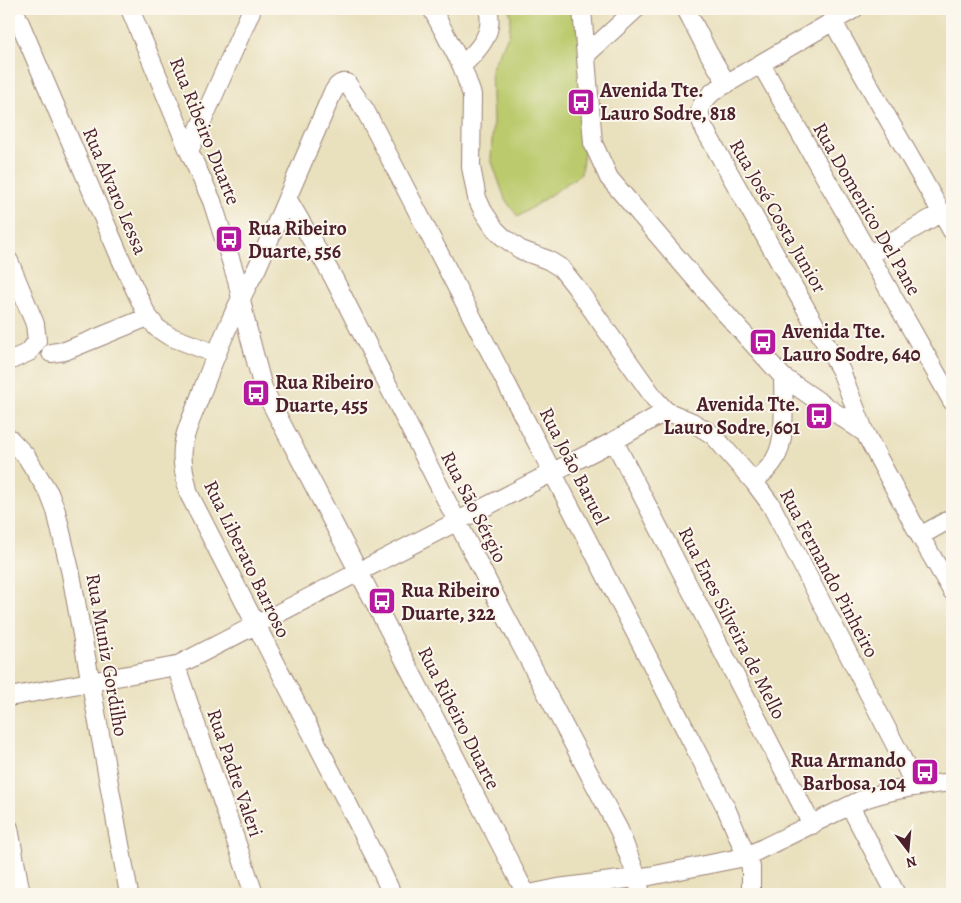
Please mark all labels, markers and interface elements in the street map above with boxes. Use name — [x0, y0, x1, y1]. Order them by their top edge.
street label: Rua Ribeiro Duarte — [163, 53, 247, 209]
place label: Avenida Tte. Lauro Sodre, 818 — [599, 77, 736, 127]
bus stop icon: Avenida Tte. Lauro Sodre, 818 — [566, 87, 596, 117]
street label: Rua Domenico Del Pane — [806, 117, 928, 301]
street label: Rua Alvaro Lessa — [76, 123, 154, 259]
street label: Rua José Costa Junior — [723, 134, 833, 298]
place label: Rua Ribeiro Duarte, 556 — [248, 215, 347, 265]
bus stop icon: Rua Ribeiro Duarte, 556 — [214, 224, 244, 254]
place label: Avenida Tte. Lauro Sodre, 640 — [781, 318, 921, 368]
bus stop icon: Avenida Tte. Lauro Sodre, 640 — [748, 327, 778, 357]
place label: Rua Ribeiro Duarte, 455 — [275, 369, 374, 419]
bus stop icon: Rua Ribeiro Duarte, 455 — [241, 378, 271, 408]
place label: Avenida Tte. Lauro Sodre, 601 — [664, 391, 800, 441]
bus stop icon: Avenida Tte. Lauro Sodre, 601 — [804, 401, 834, 431]
street label: Rua João Baruel — [533, 403, 615, 529]
street label: Rua São Sérgio — [434, 447, 514, 567]
street label: Rua Liberato Barroso — [197, 476, 297, 642]
street label: Rua Fernando Pinheiro — [773, 484, 885, 662]
street label: Rua Enes Silveira de Mello — [672, 522, 792, 724]
street label: Rua Muniz Gordilho — [79, 571, 135, 739]
place label: Rua Ribeiro Duarte, 322 — [401, 577, 500, 627]
bus stop icon: Rua Ribeiro Duarte, 322 — [367, 586, 397, 616]
street label: Rua Ribeiro Duarte — [411, 642, 507, 794]
street label: Rua Padre Valeri — [200, 705, 270, 841]
place label: Rua Armando Barbosa, 104 — [790, 747, 907, 797]
bus stop icon: Rua Armando Barbosa, 104 — [910, 757, 940, 787]
north arrow — [884, 826, 934, 876]
text: N — [904, 851, 919, 873]

